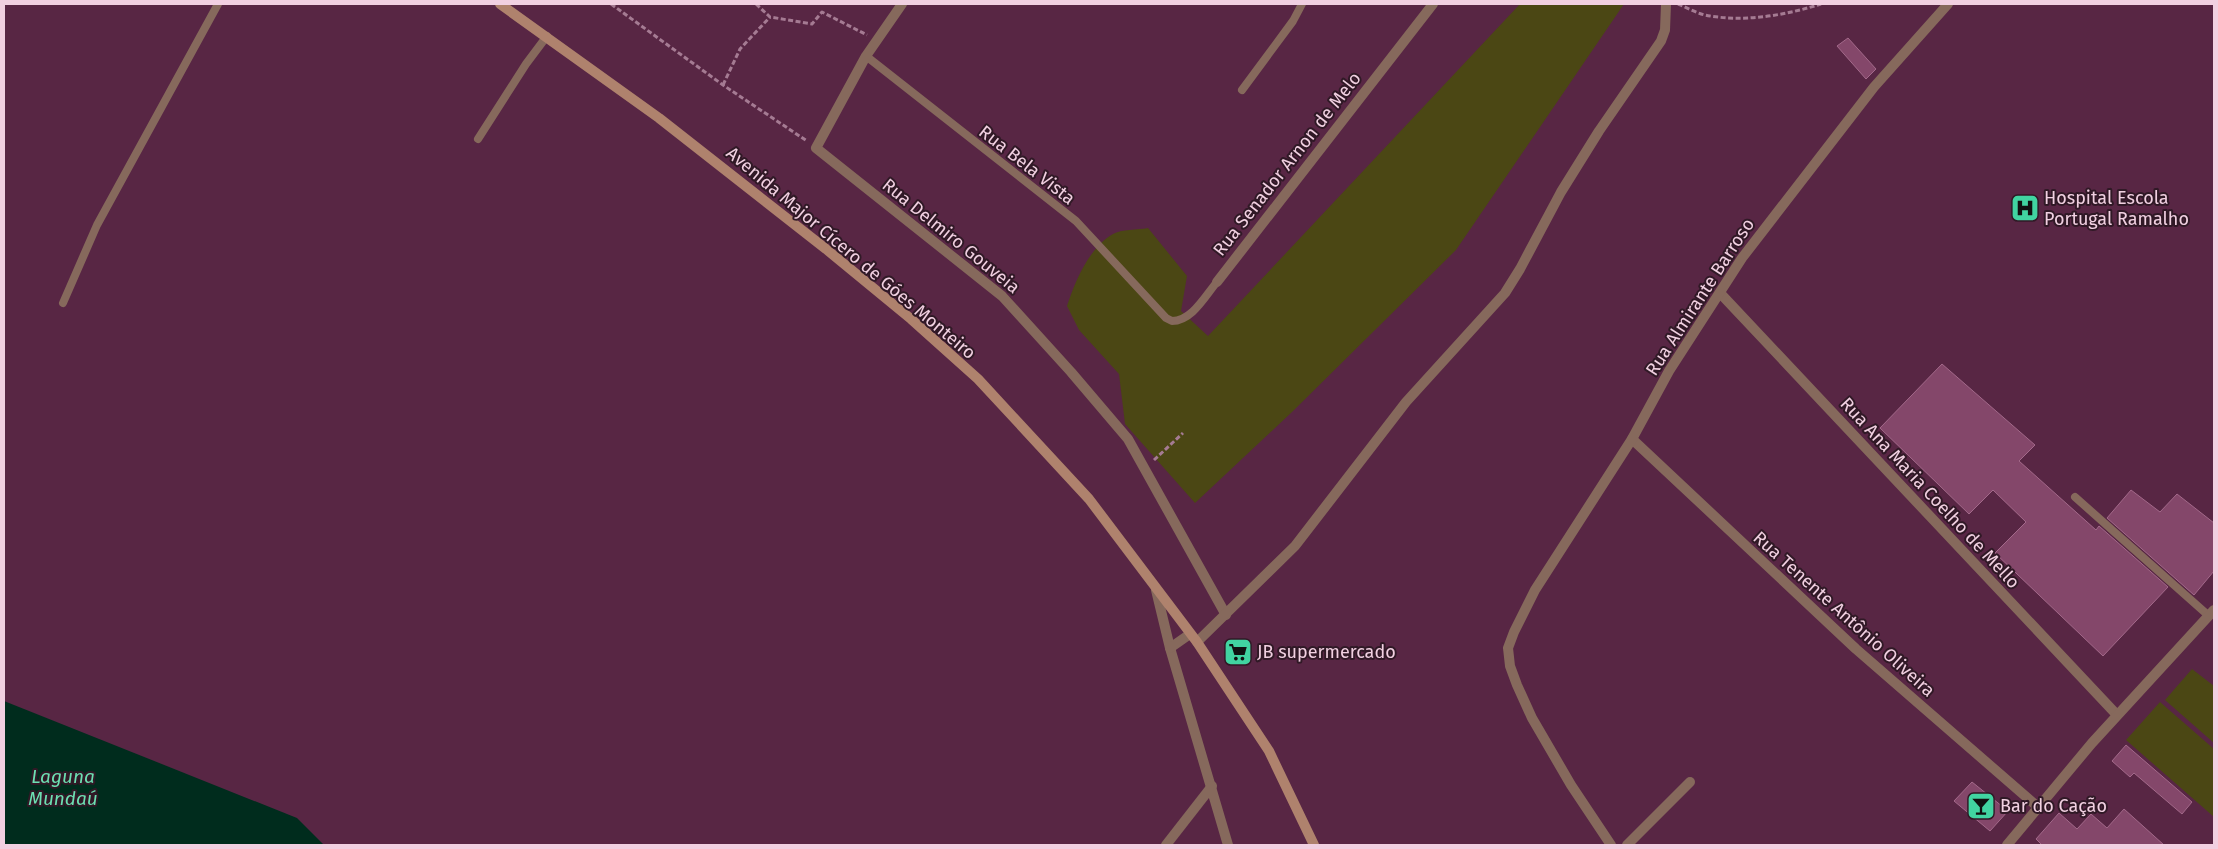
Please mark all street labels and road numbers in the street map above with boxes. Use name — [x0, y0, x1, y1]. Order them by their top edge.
street label: Rua Senador Arnon de Melo — [1208, 68, 1366, 260]
street label: Rua Bela Vista — [974, 121, 1080, 209]
street label: Avenida Major Cícero de Góes Monteiro — [722, 142, 980, 364]
street label: Rua Delmiro Gouveia — [878, 174, 1024, 298]
street label: Rua Almirante Barroso — [1641, 214, 1759, 380]
street label: Rua Ana Maria Coelho de Mello — [1836, 393, 2024, 593]
street label: Rua Tenente Antônio Oliveira — [1749, 527, 1939, 701]

